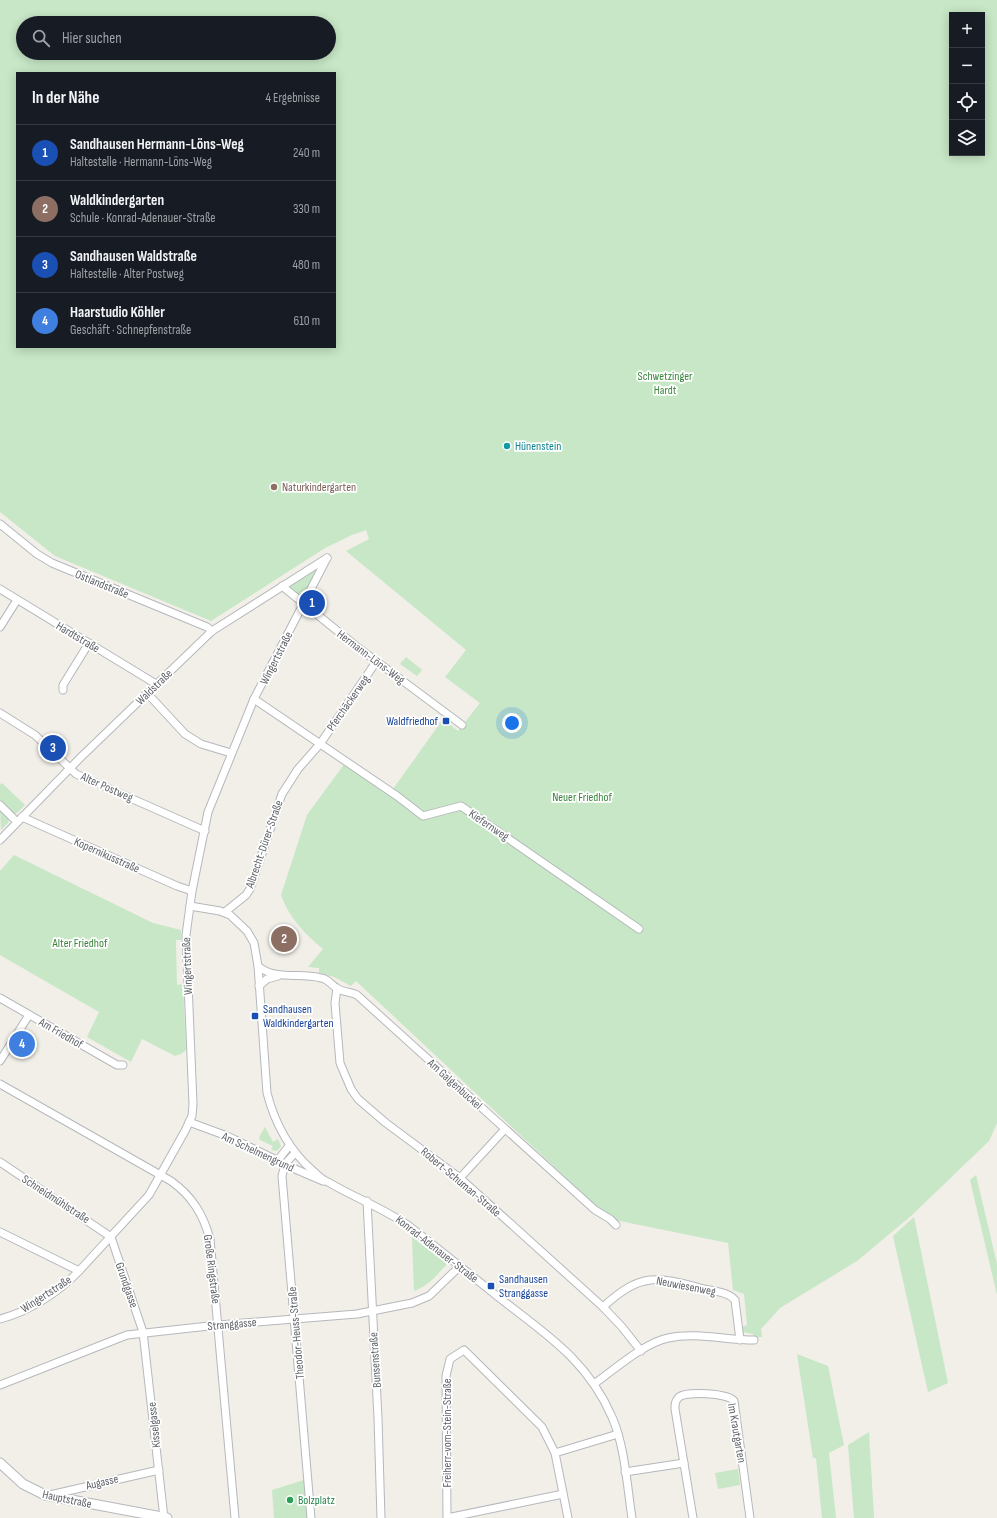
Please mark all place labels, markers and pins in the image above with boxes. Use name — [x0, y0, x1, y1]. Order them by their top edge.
place label: Hünenstein — [515, 439, 561, 454]
marker: Hünenstein — [502, 441, 512, 451]
place label: Naturkindergarten — [282, 480, 356, 495]
marker: Naturkindergarten — [269, 482, 279, 492]
pin: 1 — [299, 588, 325, 618]
place label: Waldfriedhof — [386, 714, 439, 729]
marker: Waldfriedhof — [441, 716, 451, 726]
pin: 3 — [40, 733, 66, 763]
pin: 2 — [271, 924, 297, 954]
place label: Sandhausen Waldkindergarten — [263, 1002, 334, 1031]
marker: Sandhausen Waldkindergarten — [250, 1011, 260, 1021]
pin: 4 — [9, 1029, 35, 1059]
place label: Sandhausen Stranggasse — [499, 1272, 548, 1301]
marker: Sandhausen Stranggasse — [486, 1281, 496, 1291]
place label: Bolzplatz — [298, 1493, 335, 1508]
marker: Bolzplatz — [285, 1495, 295, 1505]

